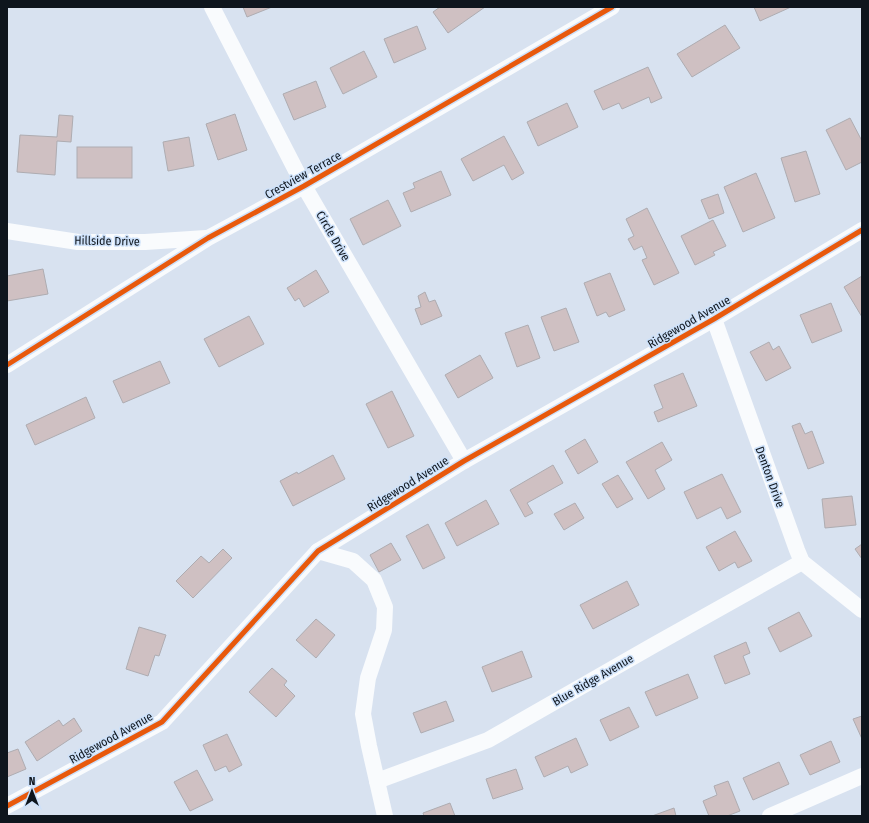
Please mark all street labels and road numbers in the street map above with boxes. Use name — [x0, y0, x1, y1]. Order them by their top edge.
street label: Crestview Terrace — [262, 148, 344, 202]
street label: Circle Drive — [313, 209, 353, 264]
street label: Hillside Drive — [74, 233, 140, 249]
street label: Ridgewood Avenue — [645, 293, 733, 351]
street label: Denton Drive — [753, 445, 788, 509]
street label: Ridgewood Avenue — [365, 453, 451, 515]
street label: Blue Ridge Avenue — [550, 651, 636, 709]
street label: Ridgewood Avenue — [67, 709, 155, 767]

